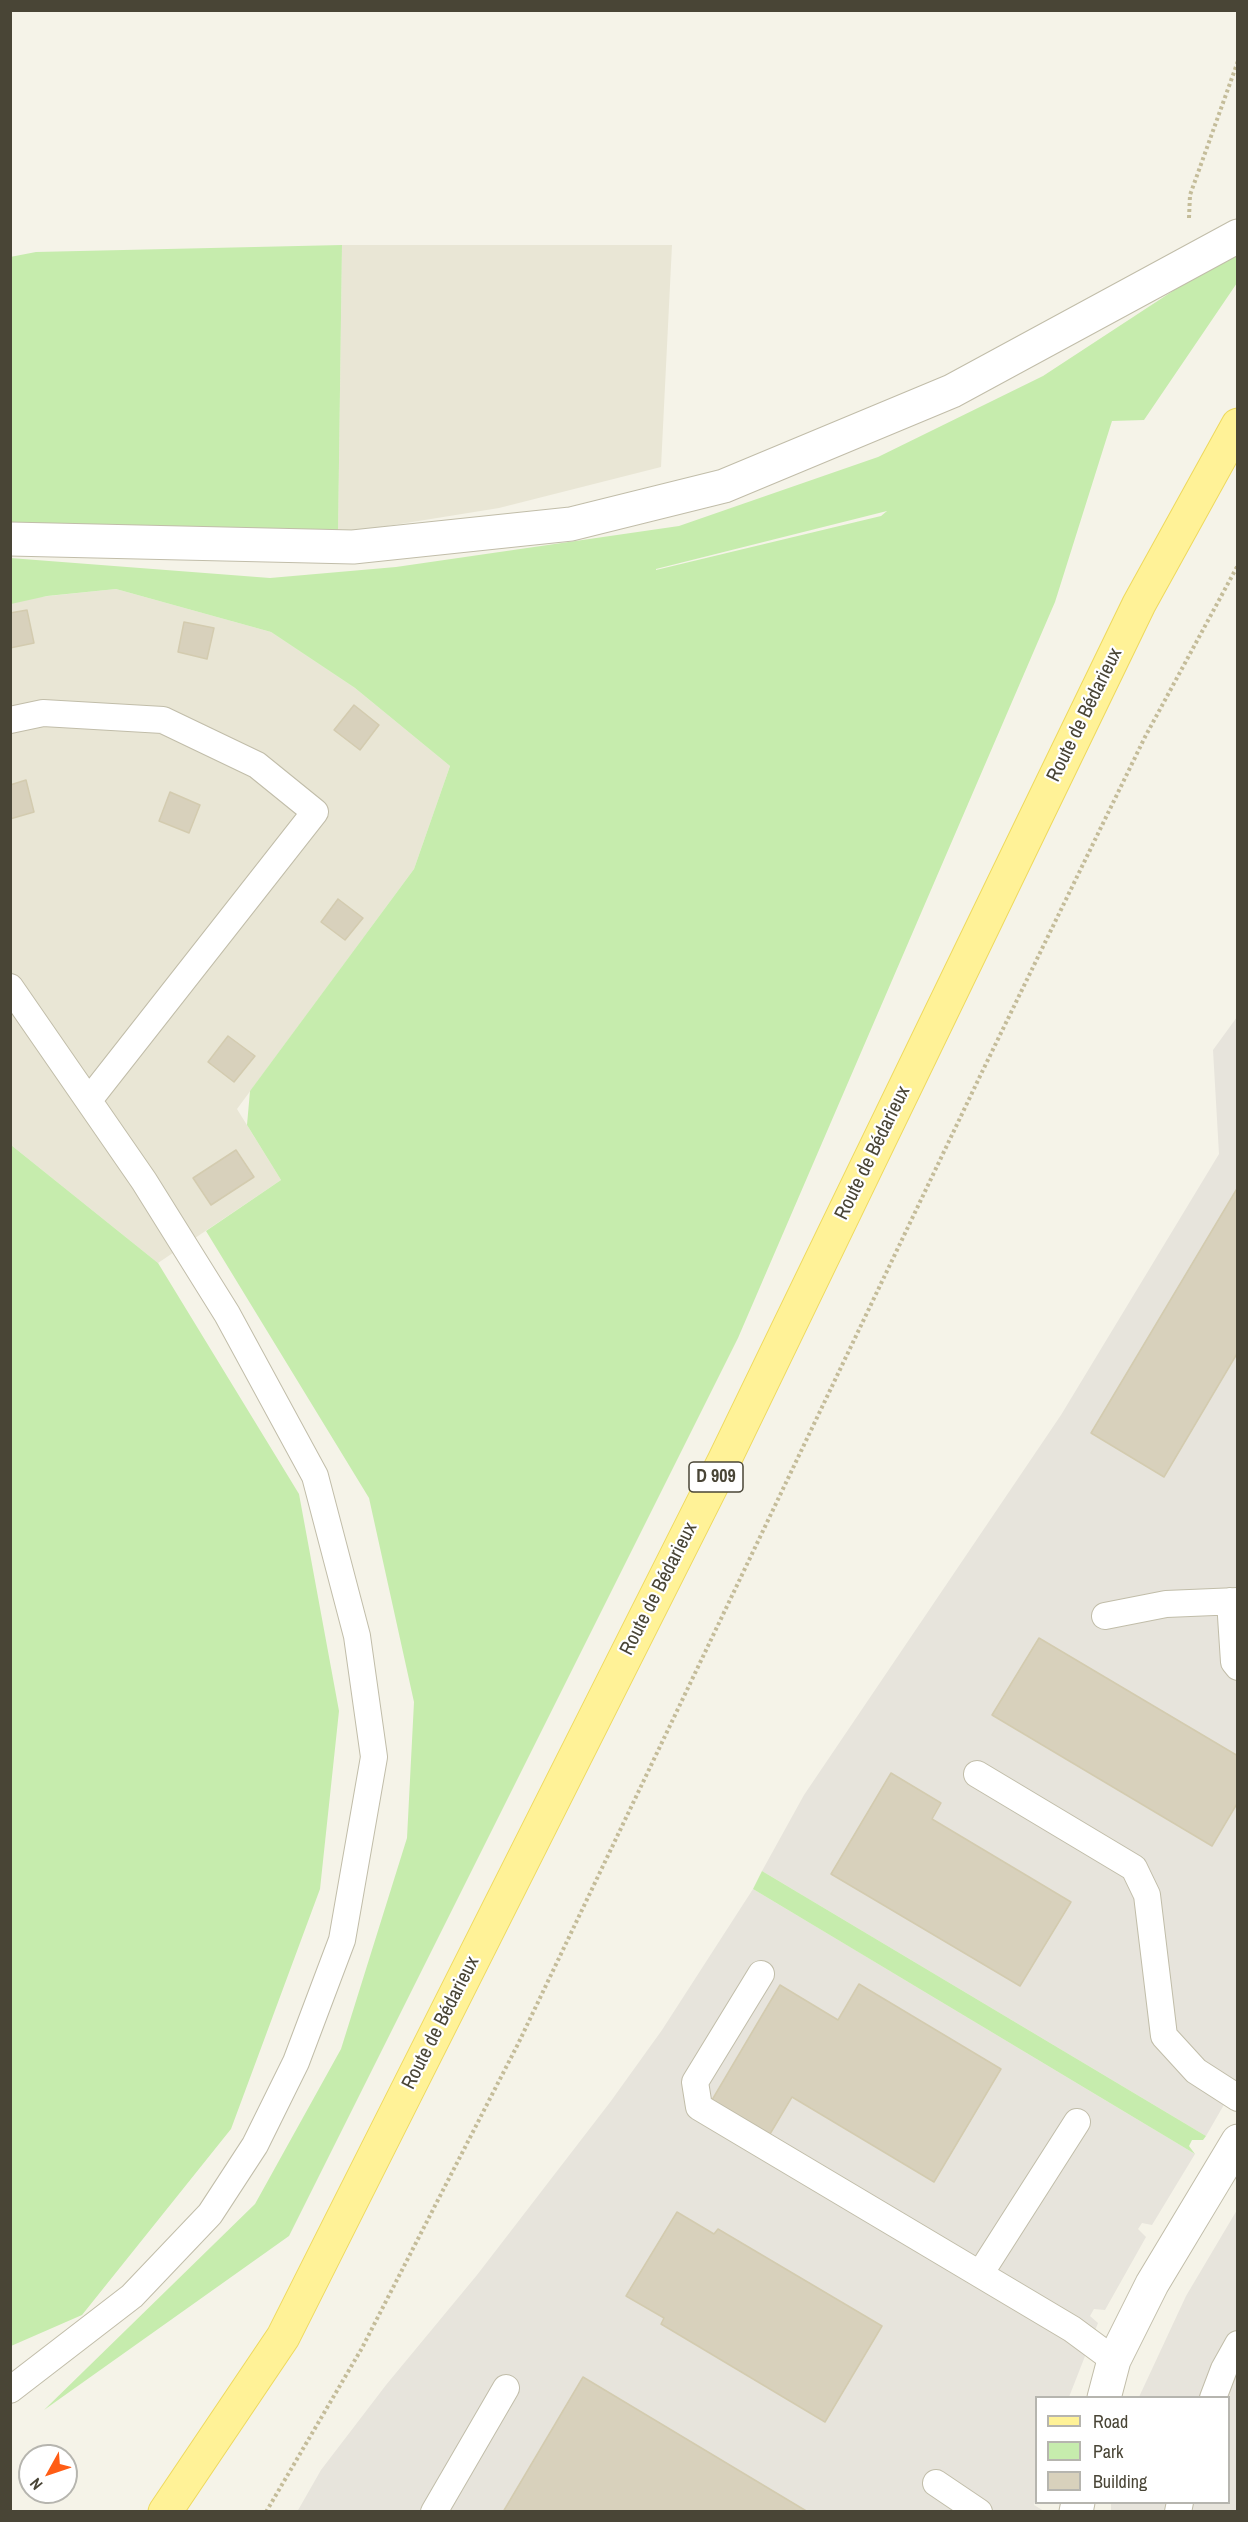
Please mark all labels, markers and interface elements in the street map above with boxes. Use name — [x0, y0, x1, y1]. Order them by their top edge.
street label: Route de Bédarieux — [1042, 644, 1128, 786]
street label: Route de Bédarieux — [830, 1082, 916, 1224]
road number: D 909 — [689, 1462, 743, 1492]
street label: Route de Bédarieux — [615, 1519, 703, 1659]
street label: Route de Bédarieux — [397, 1953, 485, 2093]
legend — [1035, 2396, 1230, 2504]
text: Road — [1093, 2409, 1128, 2434]
text: Park — [1093, 2439, 1123, 2464]
north arrow — [18, 2444, 78, 2504]
text: Building — [1093, 2469, 1147, 2494]
text: N — [24, 2474, 47, 2495]

